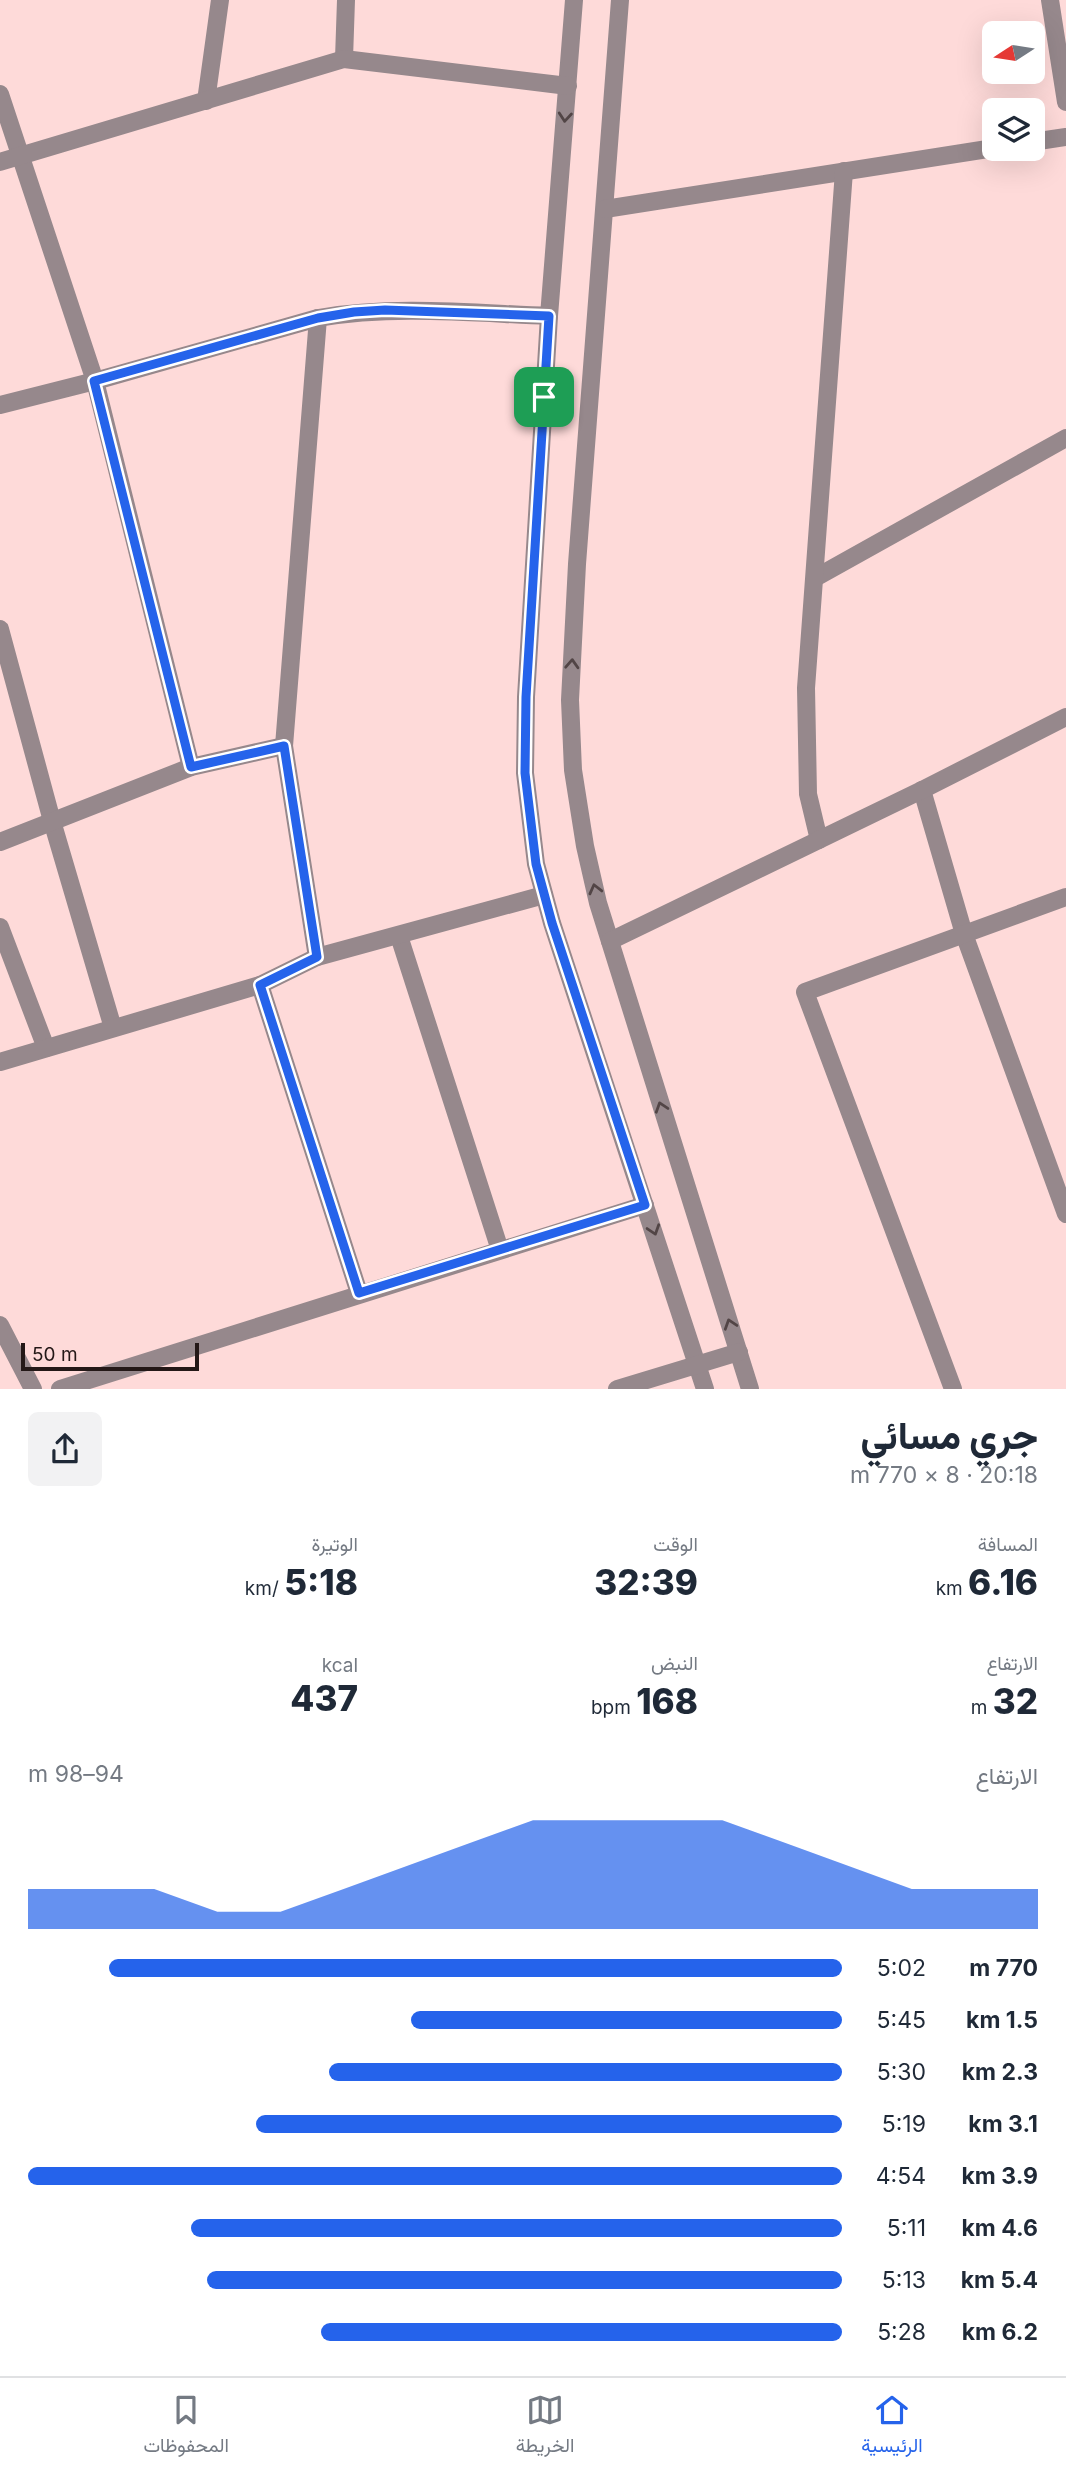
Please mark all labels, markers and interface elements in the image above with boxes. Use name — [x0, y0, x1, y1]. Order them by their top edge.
north arrow — [982, 21, 1045, 84]
map controls — [982, 21, 1045, 161]
button: layers — [982, 98, 1045, 161]
one-way arrow — [558, 112, 573, 123]
pin — [514, 367, 574, 427]
icon: arrive — [525, 378, 563, 416]
one-way arrow — [564, 658, 579, 669]
one-way arrow — [589, 883, 603, 895]
one-way arrow — [655, 1101, 670, 1113]
one-way arrow — [645, 1224, 660, 1236]
one-way arrow — [724, 1318, 738, 1331]
scale bar — [21, 1340, 200, 1372]
text: 50 m — [32, 1343, 78, 1366]
button: share — [28, 1412, 102, 1486]
text: جري مسائي — [860, 1412, 1038, 1458]
text: 20:18 · 8 × 770 m — [850, 1461, 1038, 1489]
text: الوتيرة — [312, 1533, 358, 1556]
text: الوقت — [653, 1533, 698, 1556]
text: المسافة — [978, 1533, 1038, 1556]
text: 5:18 — [284, 1561, 358, 1603]
text: 32:39 — [594, 1561, 698, 1603]
text: 6.16 — [968, 1561, 1038, 1603]
text: /km — [245, 1577, 284, 1600]
text: km — [936, 1577, 968, 1600]
text: النبض — [651, 1652, 698, 1675]
text: الارتفاع — [986, 1652, 1038, 1675]
text: kcal — [322, 1654, 358, 1677]
text: 437 — [290, 1677, 358, 1719]
text: 168 — [636, 1680, 698, 1722]
text: 32 — [993, 1680, 1038, 1722]
text: bpm — [591, 1696, 636, 1719]
text: m — [971, 1696, 993, 1719]
text: 94–98 m — [28, 1760, 124, 1788]
text: الارتفاع — [976, 1762, 1038, 1790]
text: 5:02 — [877, 1954, 926, 1982]
text: 770 m — [969, 1954, 1038, 1982]
text: 5:45 — [877, 2006, 926, 2034]
text: 1.5 km — [966, 2006, 1038, 2034]
text: 5:30 — [877, 2058, 926, 2086]
text: 2.3 km — [962, 2058, 1038, 2086]
text: 5:19 — [882, 2110, 926, 2138]
text: 3.1 km — [968, 2110, 1038, 2138]
text: 4:54 — [876, 2162, 926, 2190]
text: 3.9 km — [962, 2162, 1038, 2190]
text: 5:11 — [887, 2214, 926, 2242]
text: 4.6 km — [961, 2214, 1038, 2242]
text: 5:13 — [882, 2266, 926, 2294]
text: 5.4 km — [961, 2266, 1038, 2294]
text: 5:28 — [877, 2318, 926, 2346]
text: 6.2 km — [962, 2318, 1038, 2346]
tab: المحفوظات — [143, 2391, 229, 2462]
tab: الخريطة — [516, 2391, 574, 2462]
tab: الرئيسية — [861, 2391, 923, 2462]

